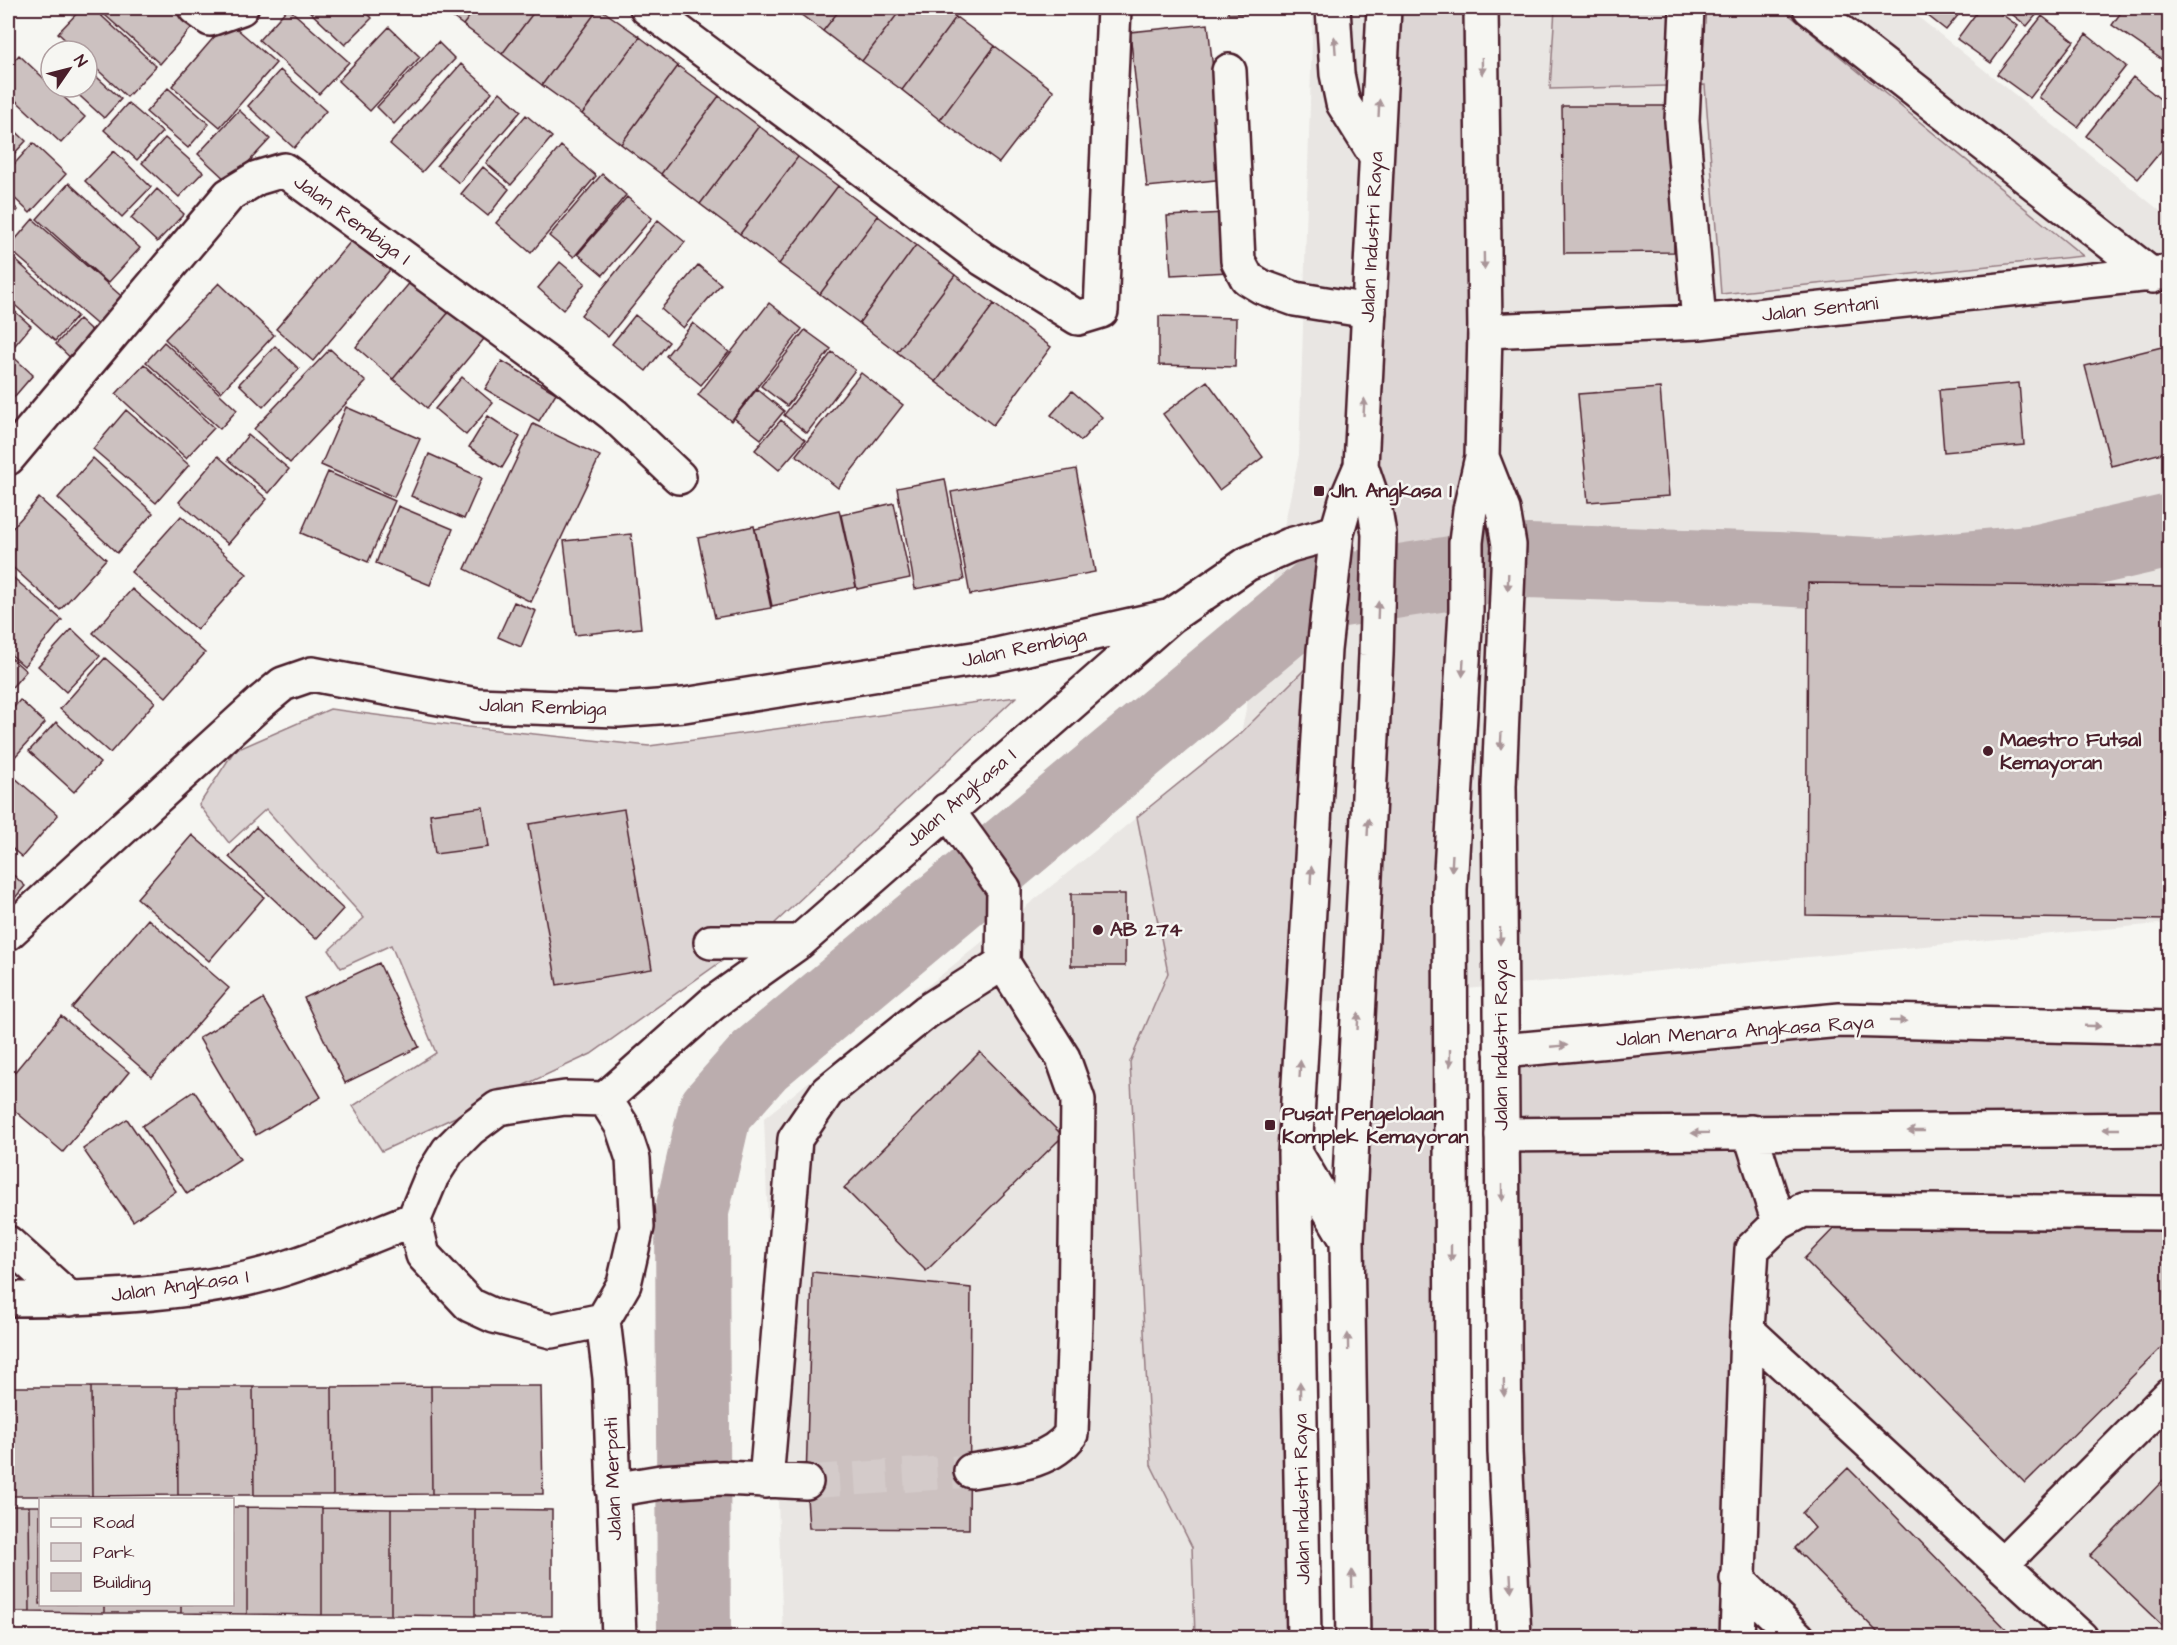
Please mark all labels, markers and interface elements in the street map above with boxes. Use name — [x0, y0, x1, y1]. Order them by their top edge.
one-way arrow — [1330, 35, 1340, 54]
north arrow — [39, 39, 99, 99]
text: N — [69, 51, 92, 71]
one-way arrow — [1477, 56, 1487, 75]
one-way arrow — [1374, 98, 1383, 117]
street label: Jalan Industri Raya — [1354, 151, 1391, 323]
street label: Jalan Rembiga I — [287, 168, 416, 273]
one-way arrow — [1479, 251, 1489, 270]
street label: Jalan Sentani — [1760, 289, 1880, 329]
one-way arrow — [1360, 398, 1369, 417]
place label: Jln. Angkasa 1 — [1330, 477, 1452, 506]
marker: Jln. Angkasa 1 — [1312, 484, 1326, 498]
one-way arrow — [1503, 573, 1513, 592]
one-way arrow — [1373, 600, 1382, 619]
street label: Jalan Rembiga — [959, 621, 1089, 676]
one-way arrow — [1458, 659, 1467, 678]
street label: Jalan Rembiga — [479, 691, 607, 724]
place label: Maestro Futsal Kemayoran — [2000, 726, 2141, 778]
one-way arrow — [1497, 732, 1506, 751]
street label: Jalan Angkasa I — [899, 742, 1023, 855]
marker: Maestro Futsal Kemayoran — [1981, 744, 1995, 758]
one-way arrow — [1363, 817, 1372, 836]
one-way arrow — [1447, 853, 1456, 872]
one-way arrow — [1307, 865, 1316, 884]
place label: AB 274 — [1110, 916, 1183, 944]
marker: AB 274 — [1091, 923, 1105, 937]
one-way arrow — [1495, 927, 1505, 946]
street label: Jalan Industri Raya — [1487, 959, 1516, 1131]
street label: Jalan Menara Angkasa Raya — [1615, 1008, 1875, 1055]
one-way arrow — [1353, 1012, 1363, 1031]
one-way arrow — [1889, 1016, 1908, 1026]
one-way arrow — [2084, 1021, 2103, 1031]
one-way arrow — [1550, 1041, 1569, 1051]
one-way arrow — [1445, 1048, 1455, 1067]
one-way arrow — [1295, 1060, 1305, 1079]
place label: Pusat Pengelolaan Komplek Kemayoran — [1282, 1100, 1468, 1152]
marker: Pusat Pengelolaan Komplek Kemayoran — [1263, 1118, 1277, 1132]
one-way arrow — [2102, 1124, 2121, 1134]
one-way arrow — [1907, 1126, 1926, 1136]
one-way arrow — [1691, 1128, 1710, 1138]
one-way arrow — [1497, 1184, 1507, 1203]
one-way arrow — [1446, 1243, 1456, 1262]
street label: Jalan Angkasa I — [109, 1262, 251, 1311]
one-way arrow — [1344, 1333, 1353, 1352]
one-way arrow — [1499, 1379, 1509, 1398]
one-way arrow — [1295, 1381, 1304, 1400]
street label: Jalan Industri Raya — [1287, 1413, 1318, 1585]
street label: Jalan Merpati — [597, 1417, 629, 1541]
legend — [39, 1498, 234, 1606]
text: Road — [93, 1510, 134, 1535]
text: Park — [93, 1540, 135, 1565]
text: Building — [93, 1570, 151, 1596]
one-way arrow — [1347, 1570, 1357, 1589]
one-way arrow — [1506, 1574, 1515, 1593]

